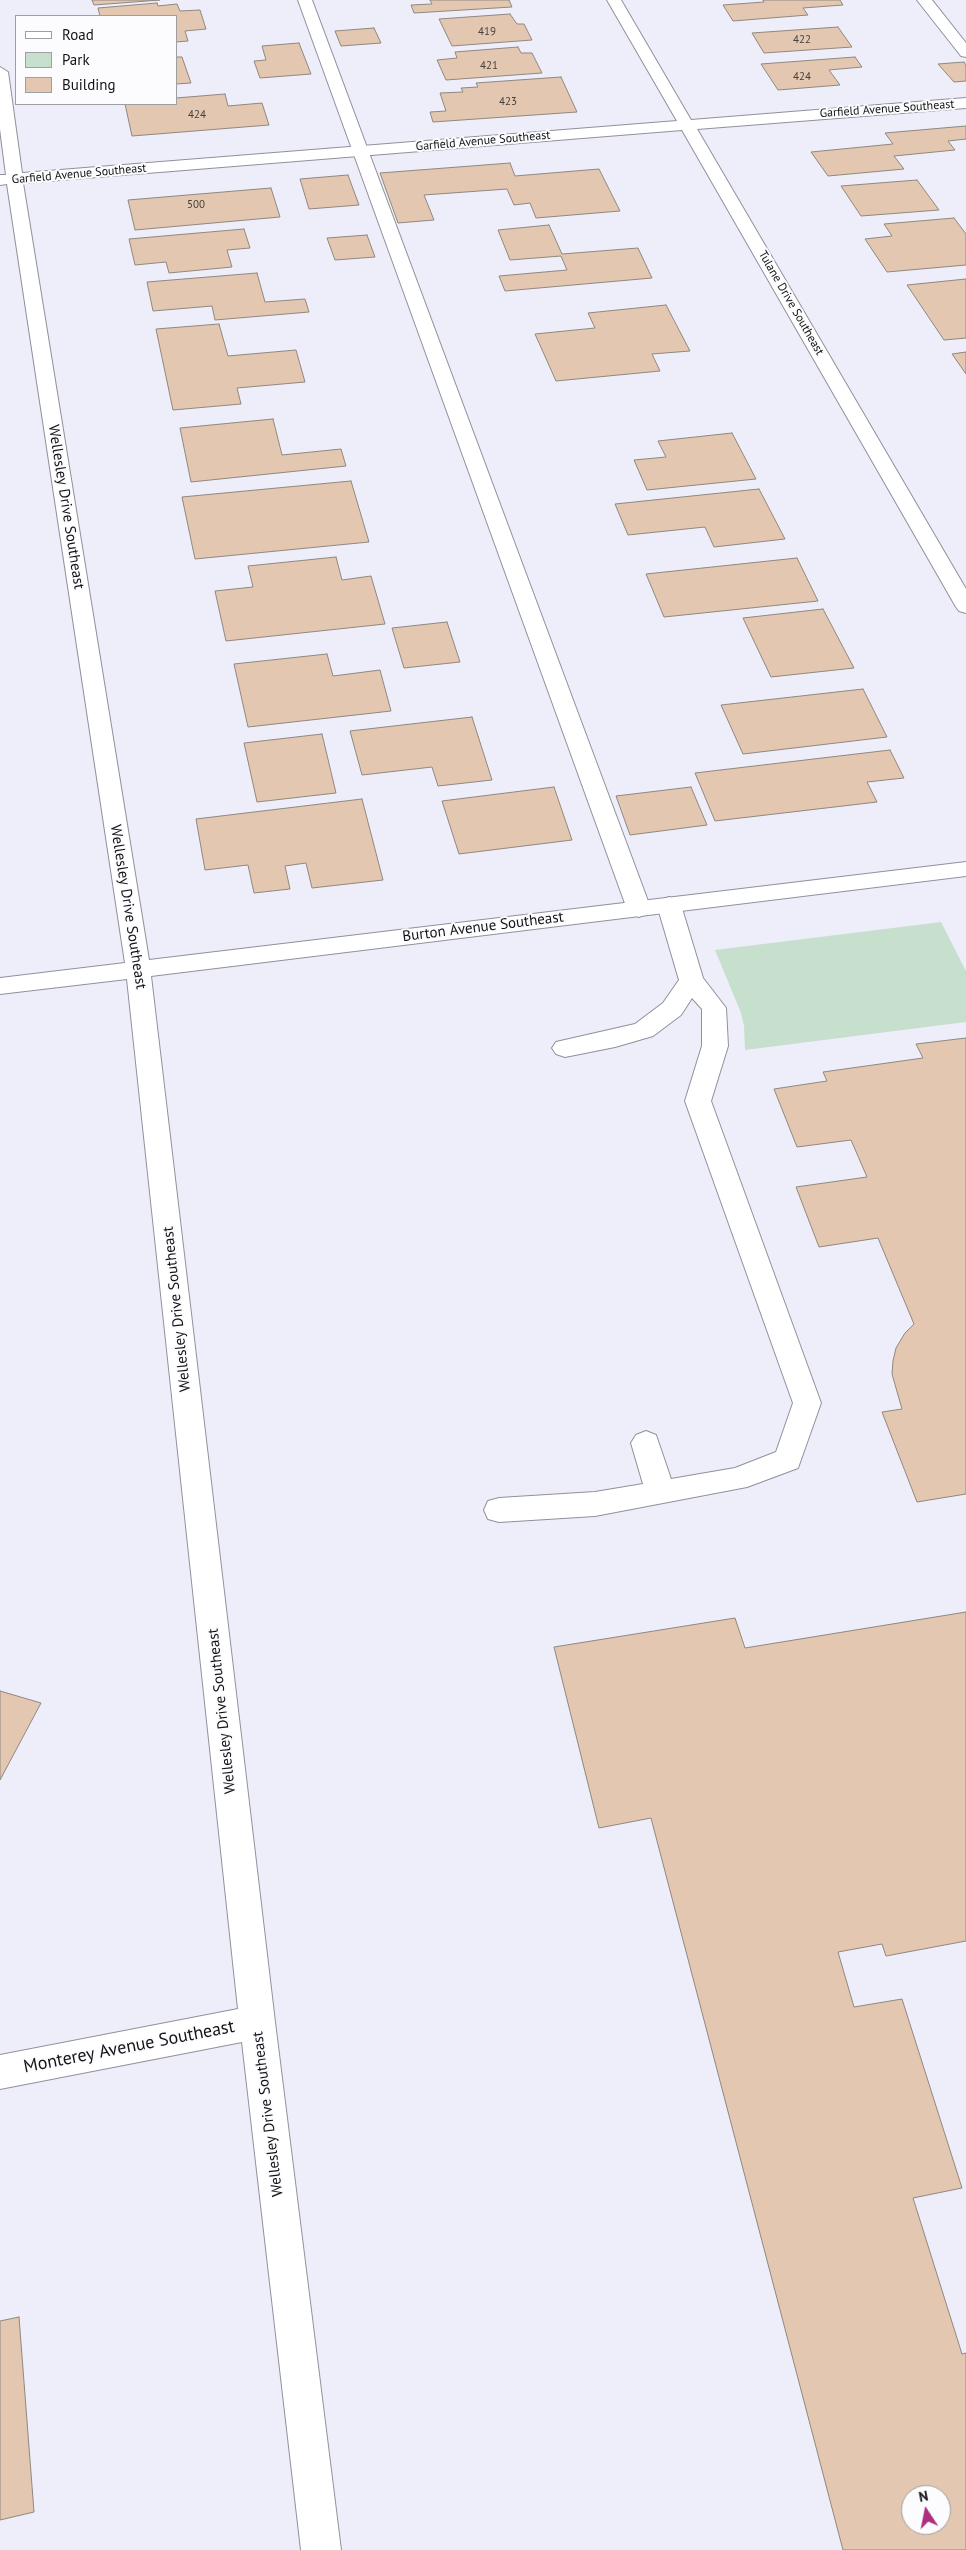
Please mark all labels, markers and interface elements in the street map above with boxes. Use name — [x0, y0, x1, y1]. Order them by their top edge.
legend — [15, 15, 178, 105]
text: Road — [62, 25, 94, 44]
house number: 419 — [478, 25, 496, 39]
house number: 422 — [793, 33, 811, 47]
text: Park — [62, 50, 90, 69]
house number: 421 — [480, 59, 498, 73]
house number: 424 — [793, 70, 811, 84]
text: Building — [62, 75, 116, 94]
house number: 423 — [499, 95, 517, 109]
street label: Garfield Avenue Southeast — [819, 97, 955, 121]
house number: 424 — [188, 108, 206, 122]
street label: Garfield Avenue Southeast — [415, 128, 551, 154]
street label: Garfield Avenue Southeast — [11, 161, 147, 187]
house number: 500 — [187, 198, 205, 212]
street label: Tulane Drive Southeast — [755, 248, 827, 358]
street label: Wellesley Drive Southeast — [44, 424, 88, 590]
street label: Wellesley Drive Southeast — [106, 824, 150, 990]
street label: Burton Avenue Southeast — [401, 908, 565, 946]
street label: Wellesley Drive Southeast — [159, 1225, 195, 1393]
street label: Wellesley Drive Southeast — [204, 1627, 240, 1795]
street label: Monterey Avenue Southeast — [22, 2016, 236, 2078]
street label: Wellesley Drive Southeast — [249, 2030, 287, 2198]
north arrow — [901, 2485, 951, 2535]
text: N — [917, 2487, 930, 2506]

